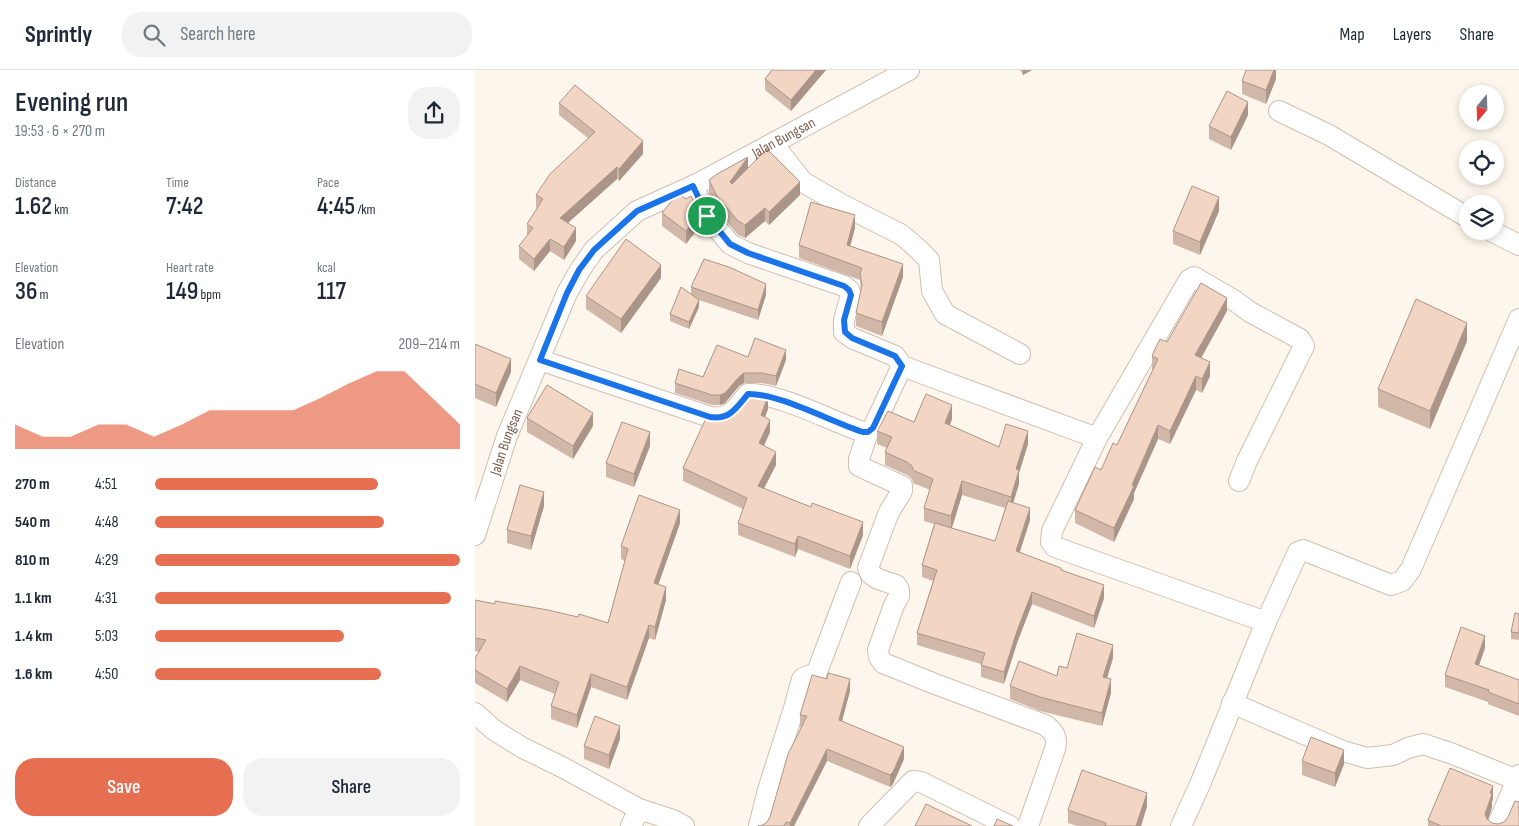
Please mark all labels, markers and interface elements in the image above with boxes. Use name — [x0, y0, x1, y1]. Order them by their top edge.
search box — [122, 12, 472, 57]
text: Sprintly — [25, 20, 92, 49]
icon: search — [140, 21, 168, 49]
text: Search here — [180, 23, 256, 46]
text: Map — [1340, 24, 1365, 45]
text: Layers — [1393, 24, 1432, 45]
text: Share — [1460, 24, 1494, 45]
north arrow — [1459, 85, 1504, 130]
map controls — [1459, 85, 1504, 240]
text: Evening run — [15, 86, 128, 119]
button: share — [408, 87, 460, 139]
street label: Jalan Bungsan — [748, 113, 818, 163]
text: 19:53 · 6 × 270 m — [15, 122, 105, 141]
button: locate — [1459, 140, 1504, 185]
text: Distance — [15, 174, 56, 191]
text: Time — [166, 174, 189, 191]
text: Pace — [317, 174, 339, 191]
text: 1.62 — [15, 191, 52, 222]
text: 7:42 — [166, 191, 204, 222]
text: 4:45 — [317, 191, 355, 222]
pin — [686, 195, 728, 237]
button: layers — [1459, 195, 1504, 240]
text: km — [52, 201, 69, 218]
text: /km — [355, 201, 376, 218]
icon: arrive — [693, 202, 721, 230]
text: Elevation — [15, 259, 58, 276]
text: Heart rate — [166, 259, 214, 276]
text: kcal — [317, 259, 336, 276]
text: 36 — [15, 276, 37, 307]
text: 149 — [166, 276, 198, 307]
text: 117 — [317, 276, 346, 307]
text: m — [37, 286, 49, 303]
text: bpm — [198, 286, 221, 303]
text: Elevation — [15, 335, 64, 354]
text: 209–214 m — [399, 335, 460, 354]
street label: Jalan Bungsan — [485, 406, 527, 479]
text: 270 m — [15, 475, 50, 494]
text: 4:51 — [95, 475, 117, 494]
text: 540 m — [15, 513, 50, 532]
text: 4:48 — [95, 513, 118, 532]
text: 810 m — [15, 551, 50, 570]
text: 4:29 — [95, 551, 118, 570]
text: 1.1 km — [15, 589, 52, 608]
text: 4:31 — [95, 589, 117, 608]
text: 1.4 km — [15, 627, 53, 646]
text: 5:03 — [95, 627, 118, 646]
text: 1.6 km — [15, 665, 52, 684]
text: 4:50 — [95, 665, 118, 684]
button: Save — [15, 758, 233, 816]
button: Share — [243, 758, 460, 816]

